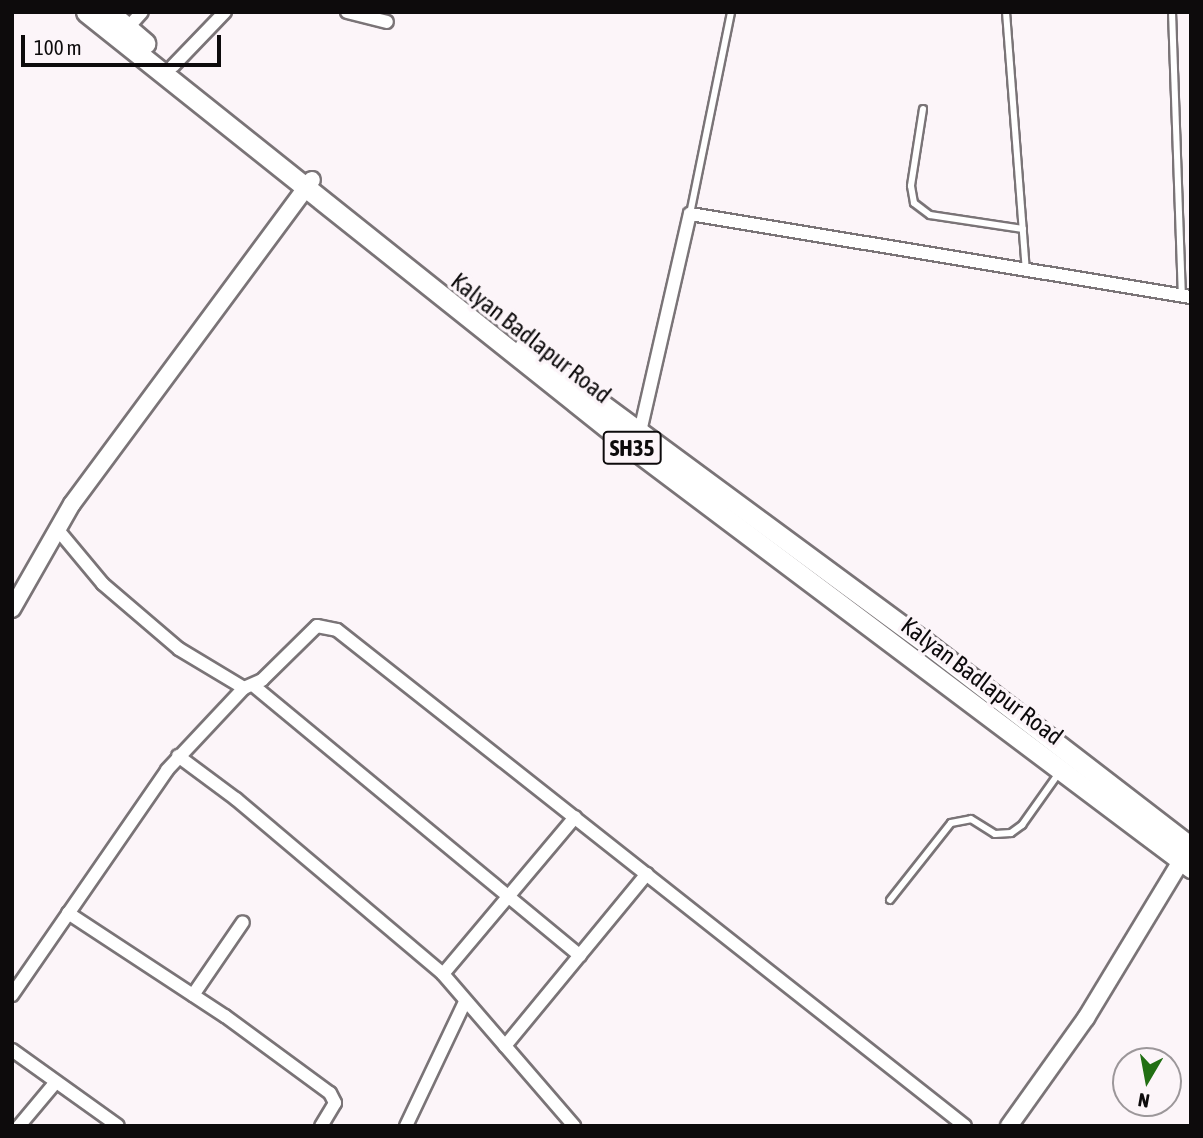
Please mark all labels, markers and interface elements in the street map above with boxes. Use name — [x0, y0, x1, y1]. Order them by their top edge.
scale bar — [24, 21, 224, 65]
text: 100 m — [34, 35, 82, 59]
street label: Kalyan Badlapur Road — [445, 267, 617, 409]
road number: SH35 — [602, 428, 662, 468]
street label: Kalyan Badlapur Road — [896, 611, 1068, 751]
north arrow — [1112, 1047, 1182, 1117]
text: N — [1136, 1089, 1151, 1113]

